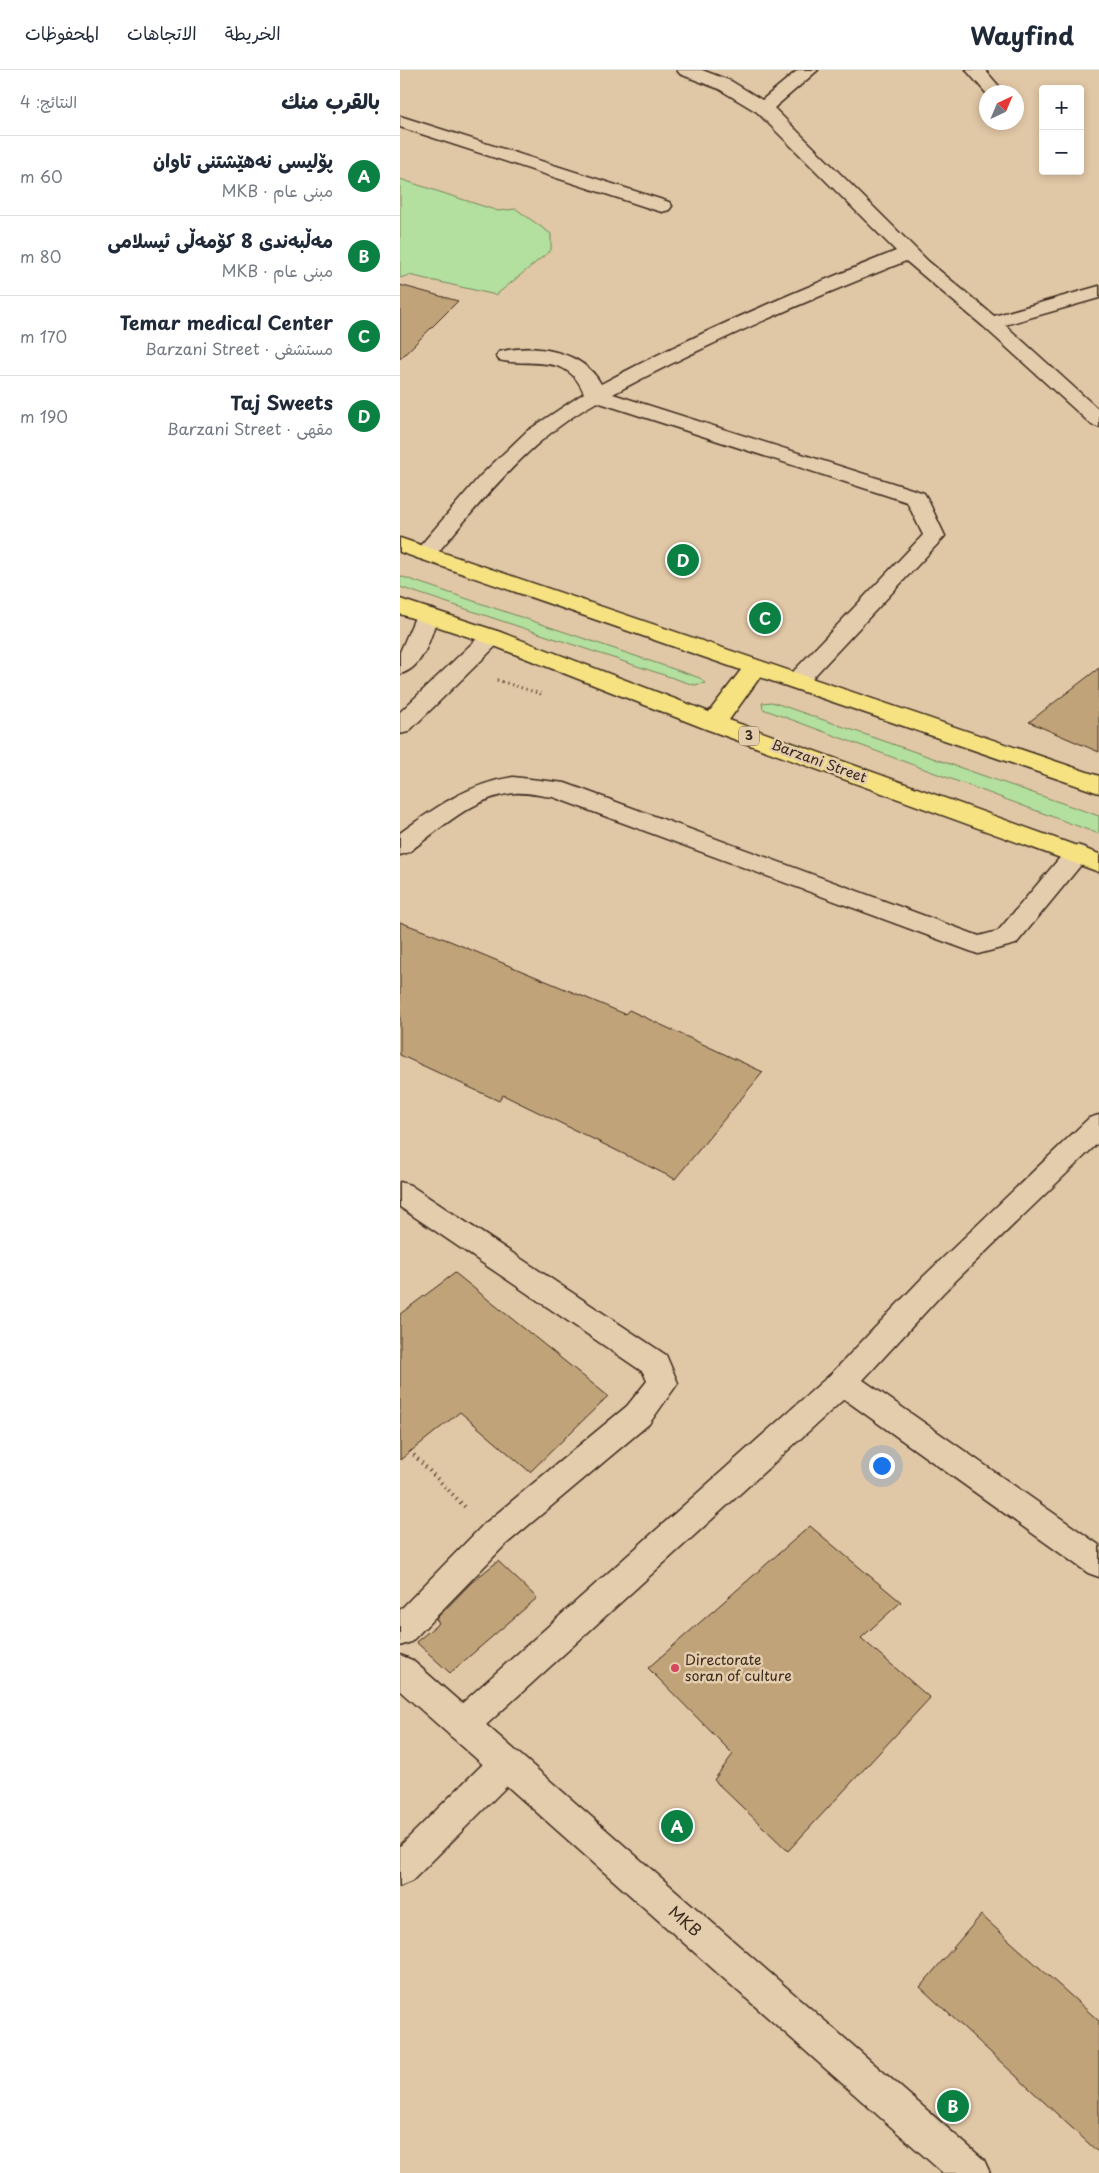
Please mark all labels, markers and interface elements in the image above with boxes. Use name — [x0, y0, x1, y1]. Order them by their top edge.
text: Wayfind — [970, 17, 1074, 53]
text: المحفوظات — [25, 19, 99, 46]
text: الاتجاهات — [127, 19, 197, 46]
text: الخريطة — [225, 19, 281, 46]
text: بالقرب منك — [281, 84, 380, 116]
north arrow — [979, 85, 1024, 130]
map controls — [1039, 85, 1084, 175]
button: + — [1039, 85, 1084, 130]
text: النتائج: 4 — [20, 89, 77, 113]
button: − — [1039, 130, 1084, 175]
text: پۆلیسی نەهێشتنی تاوان — [153, 146, 333, 174]
text: 60 m — [20, 164, 63, 188]
text: A — [358, 164, 370, 188]
text: مبنى عام · MKB — [221, 178, 333, 202]
text: مەڵبەندی 8 کۆمەڵی ئیسلامی — [107, 226, 333, 254]
text: 80 m — [20, 244, 61, 268]
text: B — [359, 244, 370, 268]
text: مبنى عام · MKB — [221, 258, 333, 282]
text: Temar medical Center — [120, 308, 333, 336]
text: 170 m — [20, 324, 67, 348]
text: C — [358, 324, 370, 348]
text: مستشفى · Barzani Street — [145, 336, 333, 360]
text: Taj Sweets — [230, 388, 333, 416]
text: 190 m — [20, 404, 68, 428]
text: D — [358, 404, 370, 428]
text: مقهى · Barzani Street — [167, 416, 333, 440]
pin: D — [667, 541, 699, 579]
pin: C — [749, 599, 781, 637]
road number: 3 — [739, 726, 759, 746]
street label: Barzani Street — [768, 733, 870, 788]
your location — [869, 1453, 895, 1479]
place label: Directorate soran of culture — [685, 1649, 792, 1686]
marker: Directorate soran of culture — [669, 1662, 681, 1674]
pin: A — [661, 1807, 693, 1845]
street label: MKB — [664, 1899, 707, 1941]
pin: B — [937, 2087, 969, 2125]

